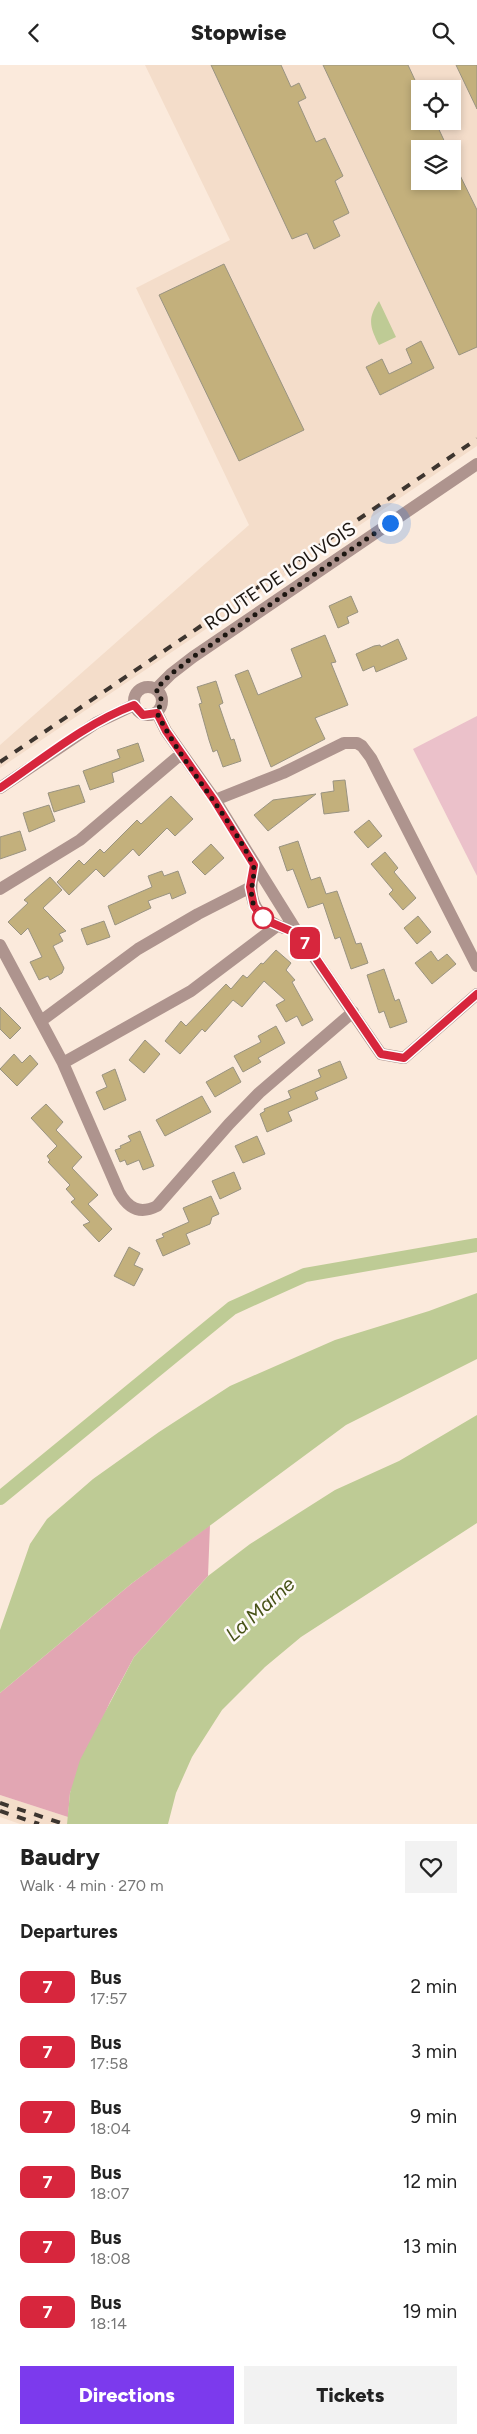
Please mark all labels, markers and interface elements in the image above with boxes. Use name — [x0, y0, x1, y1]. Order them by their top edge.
icon: back — [20, 19, 48, 47]
text: Stopwise — [191, 19, 286, 46]
icon: search — [429, 19, 457, 47]
map controls — [411, 80, 461, 190]
button: locate — [411, 80, 461, 130]
button: layers — [411, 140, 461, 190]
your location — [378, 511, 403, 536]
street label: ROUTE DE LOUVOIS — [200, 517, 360, 635]
unlabelled marker — [252, 907, 274, 929]
line badge: 7 — [289, 927, 321, 959]
text: 7 — [300, 932, 310, 954]
water label: La Marne — [221, 1572, 300, 1646]
button: heart — [405, 1841, 457, 1893]
text: Baudry — [20, 1842, 100, 1871]
text: Walk · 4 min · 270 m — [20, 1876, 164, 1895]
text: Departures — [20, 1920, 118, 1943]
text: Bus — [90, 1966, 121, 1989]
text: 2 min — [411, 1975, 457, 1998]
text: 7 — [42, 1976, 53, 1998]
text: 17:57 — [90, 1989, 127, 2008]
text: Bus — [90, 2031, 121, 2054]
text: 3 min — [411, 2040, 457, 2063]
text: 7 — [42, 2041, 53, 2063]
text: 17:58 — [90, 2054, 128, 2073]
text: Bus — [90, 2096, 121, 2119]
text: 9 min — [410, 2105, 457, 2128]
text: 7 — [42, 2106, 53, 2128]
text: 18:04 — [90, 2119, 131, 2138]
text: Bus — [90, 2161, 121, 2184]
text: 12 min — [403, 2170, 457, 2193]
text: 7 — [42, 2171, 53, 2193]
text: 18:07 — [90, 2184, 129, 2203]
text: Bus — [90, 2226, 121, 2249]
text: 13 min — [403, 2235, 457, 2258]
text: 7 — [42, 2236, 53, 2258]
text: 18:08 — [90, 2249, 131, 2268]
text: Bus — [90, 2291, 121, 2314]
text: 19 min — [403, 2300, 457, 2323]
text: 7 — [42, 2301, 53, 2323]
text: 18:14 — [90, 2314, 127, 2333]
button: Directions — [20, 2366, 234, 2424]
button: Tickets — [244, 2366, 457, 2424]

